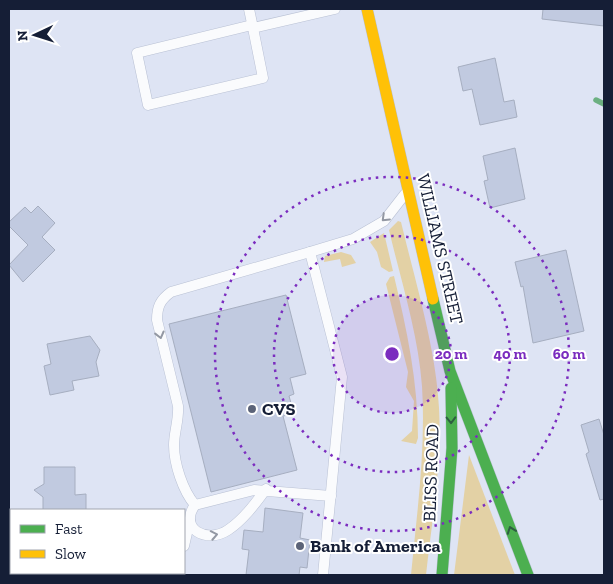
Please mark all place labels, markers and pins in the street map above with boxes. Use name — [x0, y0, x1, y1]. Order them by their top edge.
centre of rings — [383, 345, 401, 363]
place label: CVS — [262, 398, 295, 420]
marker: CVS — [246, 403, 258, 415]
place label: Bank of America — [310, 535, 441, 557]
marker: Bank of America — [294, 540, 306, 552]

